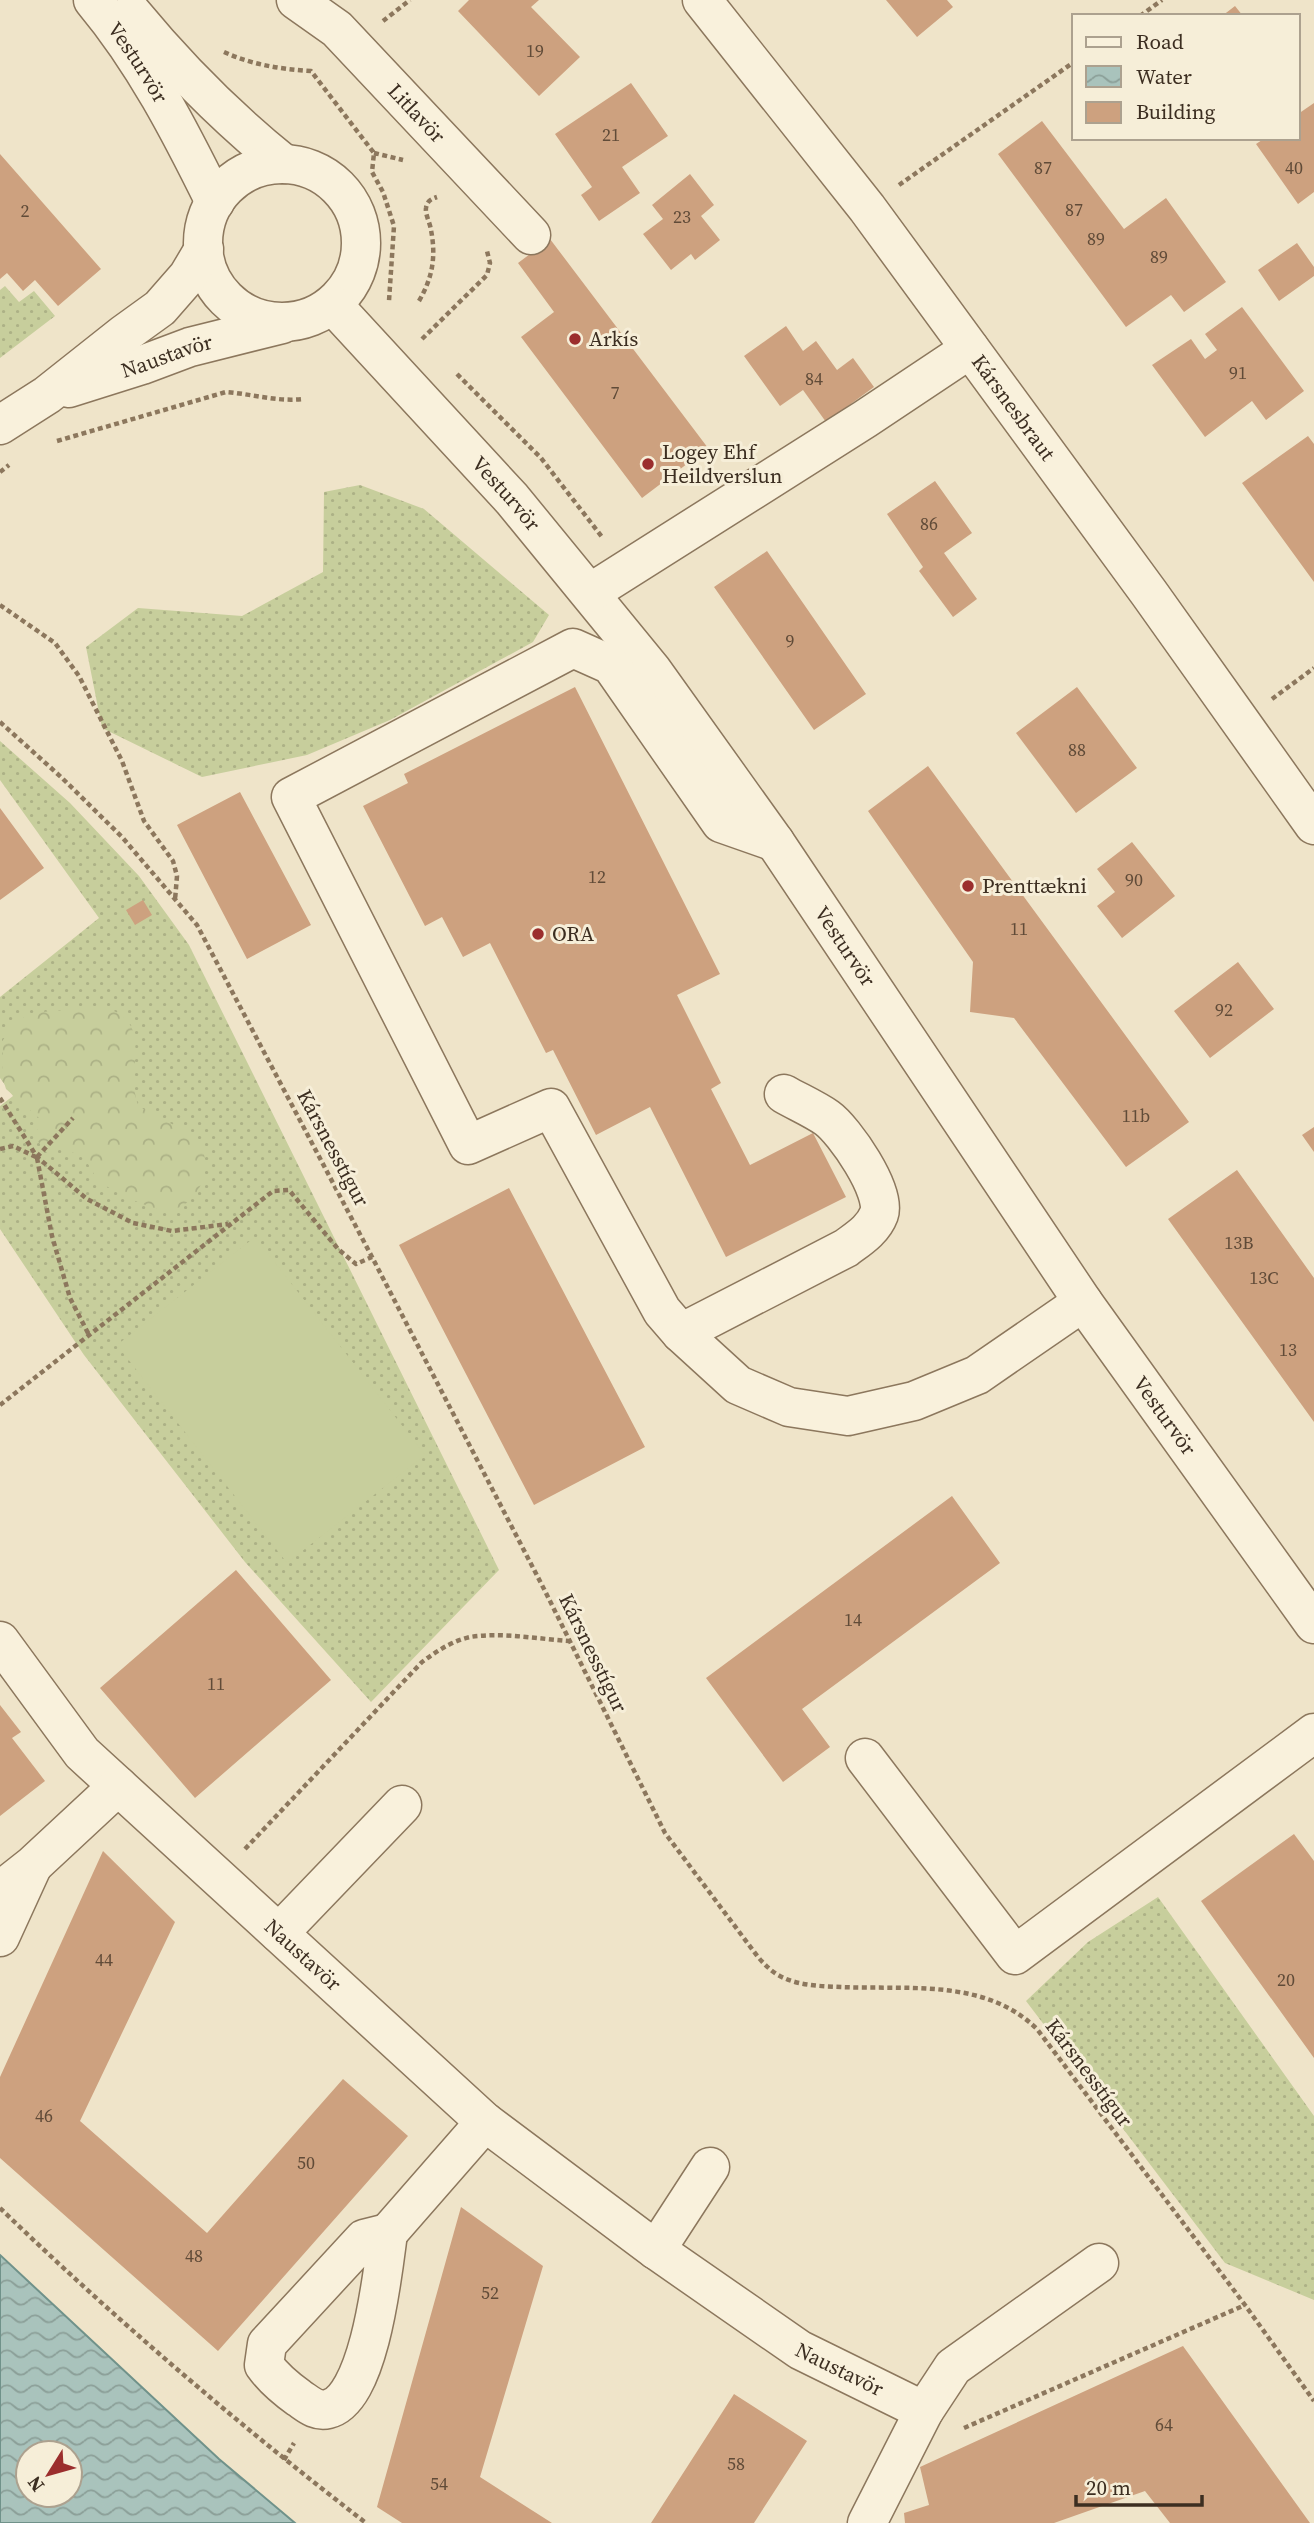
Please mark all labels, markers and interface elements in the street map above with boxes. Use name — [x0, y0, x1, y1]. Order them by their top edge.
legend — [1072, 14, 1300, 140]
street label: Vesturvör — [101, 16, 175, 108]
text: Road — [1136, 27, 1184, 56]
house number: 19 — [526, 38, 544, 63]
text: Water — [1136, 62, 1192, 91]
street label: Litlavör — [381, 77, 452, 149]
text: Building — [1136, 97, 1215, 126]
house number: 21 — [602, 122, 620, 147]
house number: 87 — [1034, 155, 1052, 180]
house number: 40 — [1285, 155, 1303, 180]
house number: 87 — [1065, 197, 1083, 222]
house number: 2 — [21, 198, 30, 223]
house number: 23 — [673, 204, 691, 229]
house number: 89 — [1087, 226, 1105, 251]
house number: 89 — [1150, 244, 1168, 269]
place label: Arkís — [589, 324, 638, 353]
street label: Naustavör — [117, 327, 216, 385]
marker: Arkís — [567, 331, 583, 347]
street label: Kársnesbraut — [965, 348, 1062, 467]
house number: 91 — [1229, 360, 1247, 385]
house number: 84 — [805, 366, 823, 391]
house number: 7 — [611, 380, 620, 405]
place label: Logey Ehf Heildverslun — [662, 437, 783, 490]
street label: Vesturvör — [465, 449, 548, 537]
marker: Logey Ehf Heildverslun — [640, 456, 656, 472]
house number: 86 — [920, 511, 938, 536]
house number: 9 — [786, 628, 795, 653]
house number: 88 — [1068, 737, 1086, 762]
house number: 12 — [588, 864, 606, 889]
house number: 90 — [1125, 867, 1143, 892]
place label: Prenttækni — [982, 871, 1087, 900]
marker: Prenttækni — [960, 878, 976, 894]
street label: Vesturvör — [808, 900, 883, 992]
house number: 11 — [1010, 916, 1028, 941]
place label: ORA — [552, 919, 594, 948]
marker: ORA — [530, 926, 546, 942]
house number: 92 — [1215, 997, 1233, 1022]
street label: Kársnesstígur — [290, 1084, 377, 1212]
house number: 11b — [1122, 1103, 1150, 1128]
house number: 13B — [1224, 1230, 1254, 1255]
house number: 13C — [1249, 1265, 1279, 1290]
house number: 13 — [1279, 1337, 1297, 1362]
street label: Vesturvör — [1127, 1370, 1203, 1461]
street label: Kársnesstígur — [552, 1588, 635, 1717]
house number: 14 — [844, 1607, 862, 1632]
house number: 11 — [207, 1671, 225, 1696]
street label: Naustavör — [258, 1912, 348, 1998]
house number: 44 — [95, 1947, 113, 1972]
house number: 20 — [1277, 1967, 1295, 1992]
street label: Kársnesstígur — [1039, 2012, 1140, 2133]
house number: 46 — [35, 2103, 53, 2128]
house number: 50 — [297, 2150, 315, 2175]
house number: 48 — [185, 2243, 203, 2268]
house number: 52 — [481, 2280, 499, 2305]
street label: Naustavör — [791, 2335, 889, 2403]
house number: 64 — [1155, 2412, 1173, 2437]
north arrow — [14, 2439, 84, 2509]
house number: 58 — [727, 2451, 745, 2476]
scale bar — [1076, 2464, 1202, 2508]
text: N — [21, 2471, 50, 2498]
house number: 54 — [430, 2471, 448, 2496]
text: 20 m — [1086, 2473, 1131, 2502]

